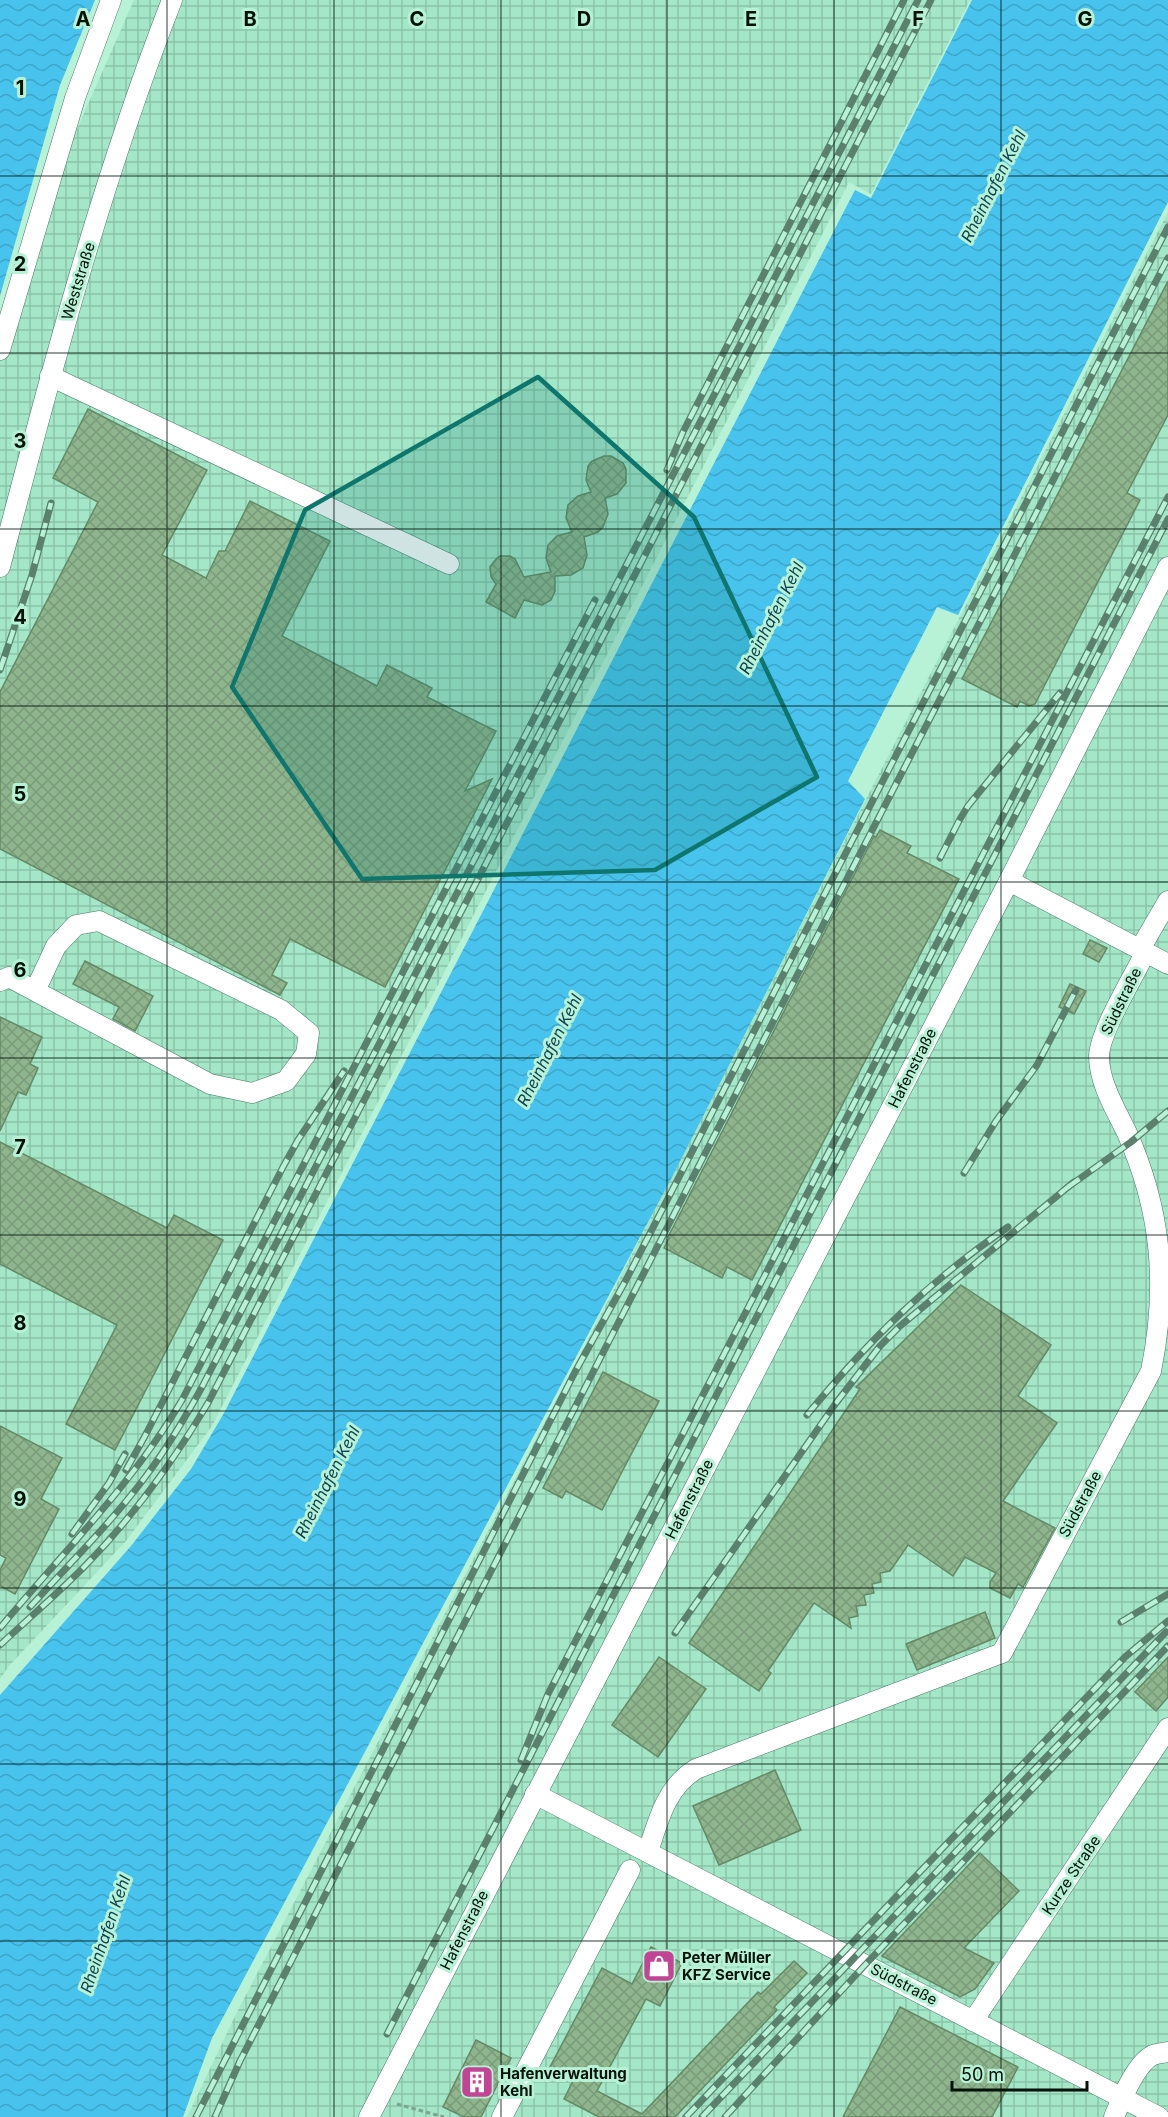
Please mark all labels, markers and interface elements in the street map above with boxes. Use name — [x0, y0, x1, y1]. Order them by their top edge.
text: A — [76, 7, 91, 31]
text: B — [243, 7, 257, 31]
text: C — [410, 7, 424, 31]
text: D — [577, 7, 591, 31]
text: E — [745, 7, 757, 31]
text: F — [912, 7, 924, 31]
text: G — [1077, 7, 1093, 31]
text: 1 — [16, 76, 24, 100]
water label: Rheinhafen Kehl — [956, 127, 1030, 245]
street label: Weststraße — [57, 240, 99, 322]
text: 2 — [14, 252, 26, 276]
text: 3 — [14, 429, 26, 453]
water label: Rheinhafen Kehl — [734, 559, 808, 677]
text: 4 — [13, 605, 27, 629]
text: 5 — [14, 782, 26, 806]
text: 6 — [14, 958, 27, 982]
street label: Südstraße — [1097, 964, 1145, 1038]
water label: Rheinhafen Kehl — [512, 991, 586, 1109]
street label: Hafenstraße — [884, 1025, 940, 1111]
text: 7 — [14, 1135, 26, 1159]
text: 8 — [13, 1311, 27, 1335]
water label: Rheinhafen Kehl — [290, 1423, 364, 1541]
street label: Hafenstraße — [661, 1456, 717, 1542]
street label: Südstraße — [1055, 1468, 1105, 1540]
text: 9 — [14, 1487, 27, 1511]
street label: Kurze Straße — [1037, 1832, 1105, 1918]
water label: Rheinhafen Kehl — [76, 1873, 135, 1995]
street label: Hafenstraße — [436, 1887, 492, 1973]
shop icon: Peter Müller KFZ Service — [641, 1948, 677, 1984]
place label: Peter Müller KFZ Service — [682, 1948, 771, 1984]
street label: Südstraße — [867, 1959, 941, 2009]
scale bar — [952, 2054, 1087, 2092]
building icon: Hafenverwaltung Kehl — [459, 2064, 495, 2100]
place label: Hafenverwaltung Kehl — [500, 2064, 627, 2100]
text: 50 m — [961, 2064, 1004, 2085]

